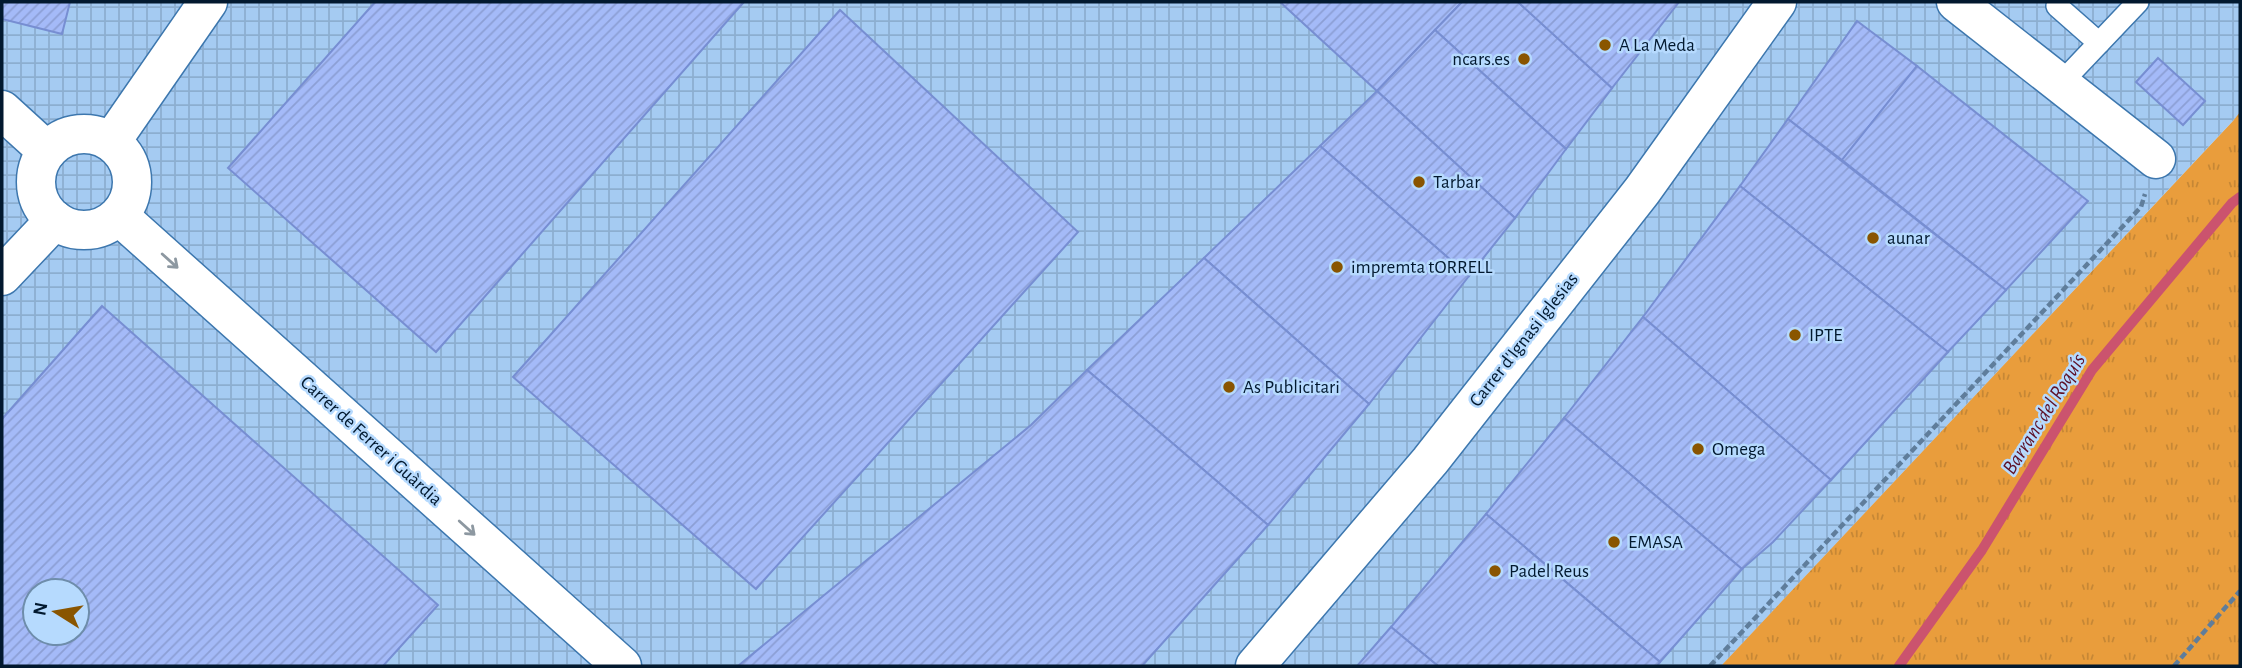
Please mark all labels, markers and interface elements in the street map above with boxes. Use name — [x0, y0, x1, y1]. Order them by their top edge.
place label: A La Meda — [1619, 36, 1695, 55]
marker: A La Meda — [1597, 37, 1613, 53]
place label: ncars.es — [1452, 50, 1510, 69]
marker: ncars.es — [1516, 51, 1532, 67]
place label: Tarbar — [1433, 173, 1480, 192]
marker: Tarbar — [1411, 174, 1427, 190]
place label: aunar — [1887, 229, 1930, 248]
marker: aunar — [1865, 230, 1881, 246]
one-way arrow — [161, 253, 178, 270]
place label: impremta tORRELL — [1351, 258, 1493, 277]
marker: impremta tORRELL — [1329, 259, 1345, 275]
street label: Carrer d'Ignasi Iglesias — [1466, 270, 1582, 410]
place label: IPTE — [1809, 326, 1842, 345]
marker: IPTE — [1787, 327, 1803, 343]
water label: Barranc del Roquís — [1999, 350, 2089, 478]
street label: Carrer de Ferrer i Guàrdia — [296, 373, 446, 510]
place label: As Publicitari — [1243, 378, 1340, 397]
marker: As Publicitari — [1221, 379, 1237, 395]
place label: Omega — [1712, 440, 1766, 459]
marker: Omega — [1690, 441, 1706, 457]
one-way arrow — [458, 519, 475, 536]
place label: EMASA — [1628, 533, 1683, 552]
marker: EMASA — [1606, 534, 1622, 550]
place label: Padel Reus — [1509, 562, 1589, 581]
marker: Padel Reus — [1487, 563, 1503, 579]
north arrow — [21, 577, 91, 647]
text: N — [30, 601, 51, 617]

